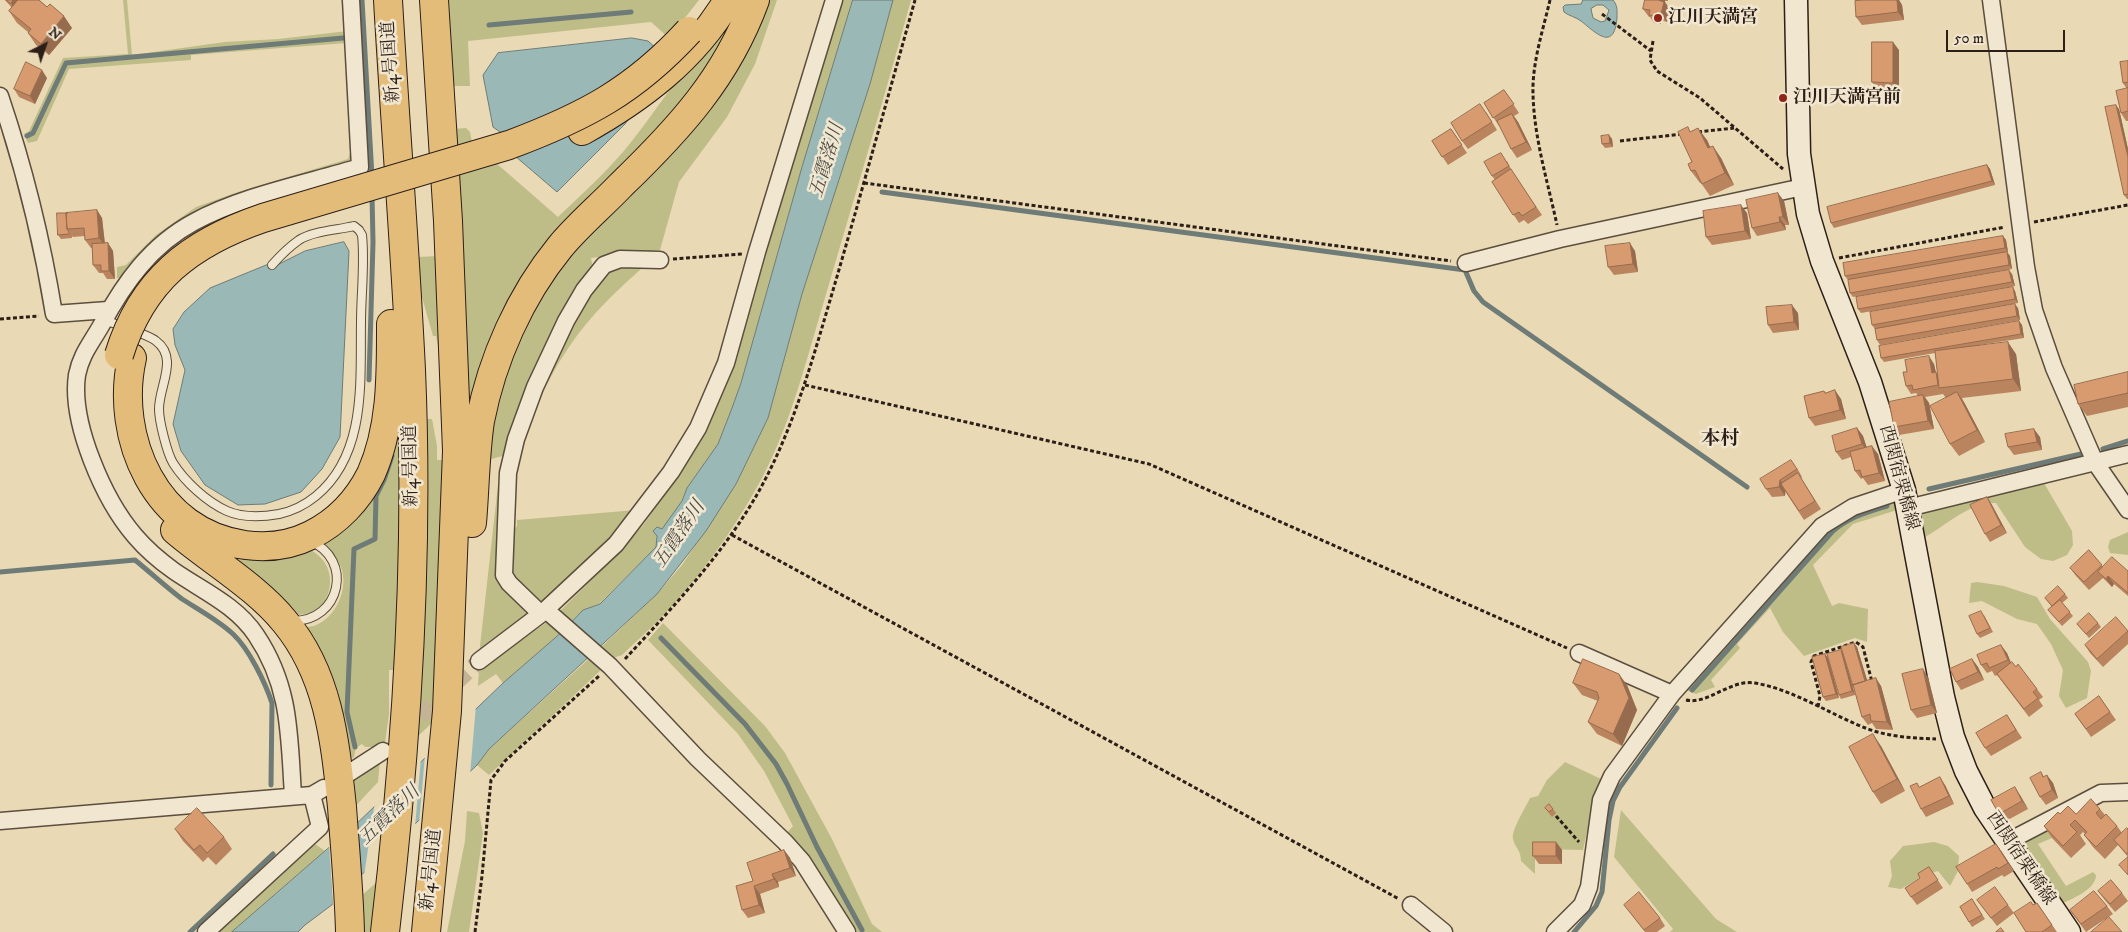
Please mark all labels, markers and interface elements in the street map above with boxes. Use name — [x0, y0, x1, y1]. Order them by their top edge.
place label: 江川天満宮 — [1668, 7, 1758, 29]
marker: 江川天満宮 — [1652, 12, 1664, 24]
north arrow — [20, 20, 70, 70]
street label: 新4号国道 — [378, 20, 406, 104]
scale bar — [1948, 20, 2067, 52]
text: N — [45, 23, 65, 44]
text: 50 m — [1954, 29, 1984, 48]
place label: 江川天満宮前 — [1793, 87, 1901, 109]
marker: 江川天満宮前 — [1777, 92, 1789, 104]
water label: 五霞落川 — [806, 121, 850, 201]
street label: 西関宿栗橋線 — [1874, 423, 1922, 533]
street label: 新4号国道 — [400, 425, 424, 507]
district label: 本村 — [1701, 429, 1739, 451]
water label: 五霞落川 — [649, 497, 711, 573]
water label: 五霞落川 — [355, 781, 425, 851]
street label: 西関宿栗橋線 — [1981, 808, 2059, 910]
street label: 新4号国道 — [417, 828, 447, 912]

